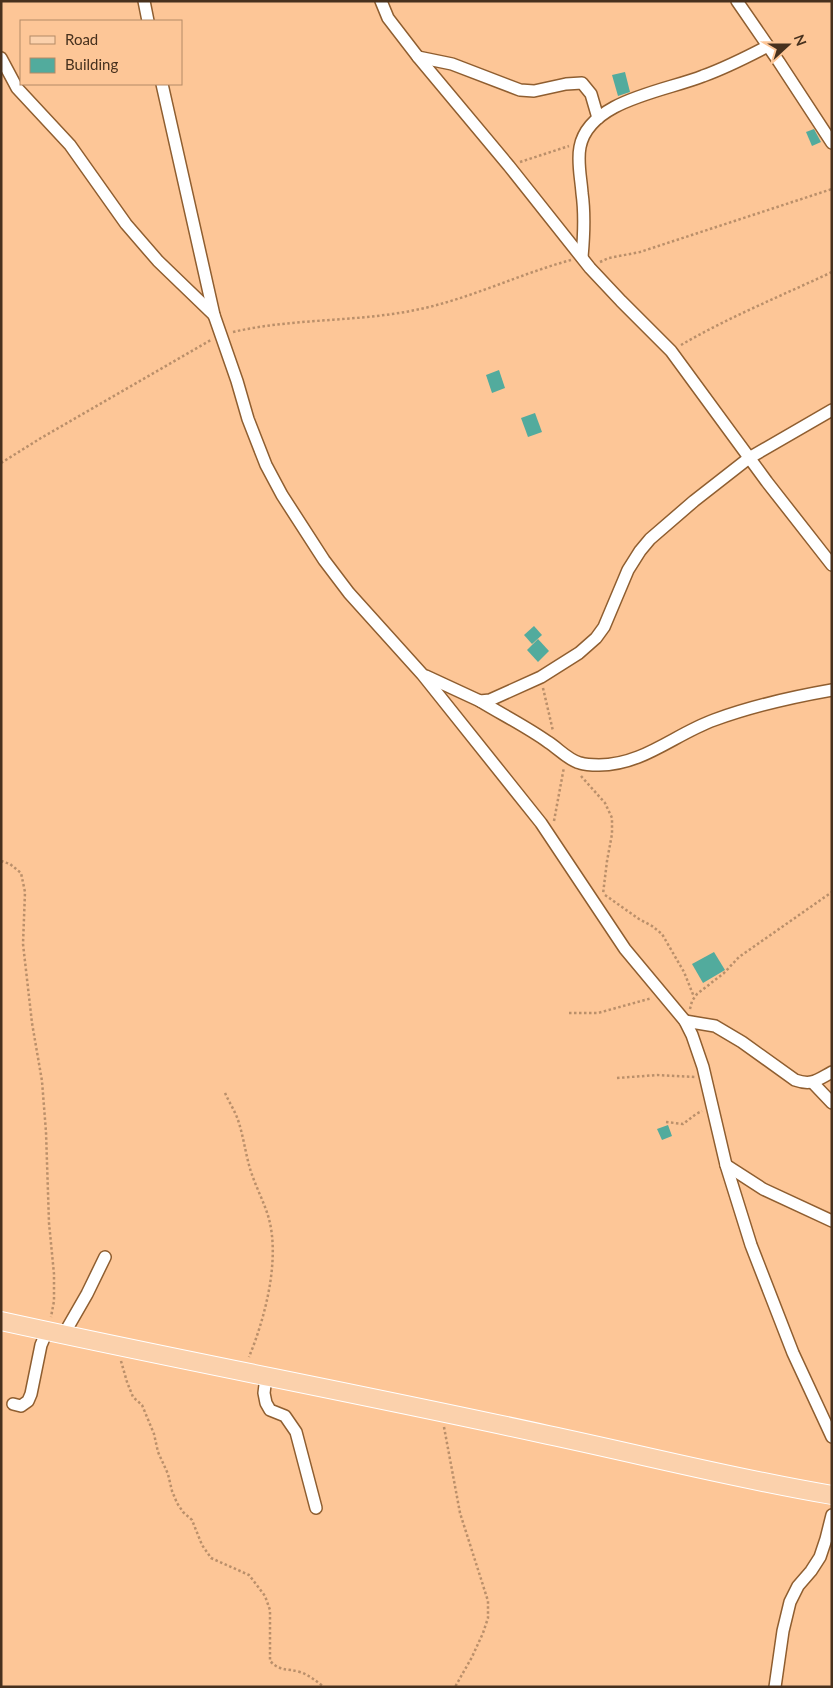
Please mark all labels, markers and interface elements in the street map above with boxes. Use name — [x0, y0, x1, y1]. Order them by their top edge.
legend — [20, 20, 182, 85]
north arrow — [763, 20, 813, 70]
text: Road — [65, 30, 98, 48]
text: N — [791, 32, 810, 48]
text: Building — [65, 55, 118, 73]

